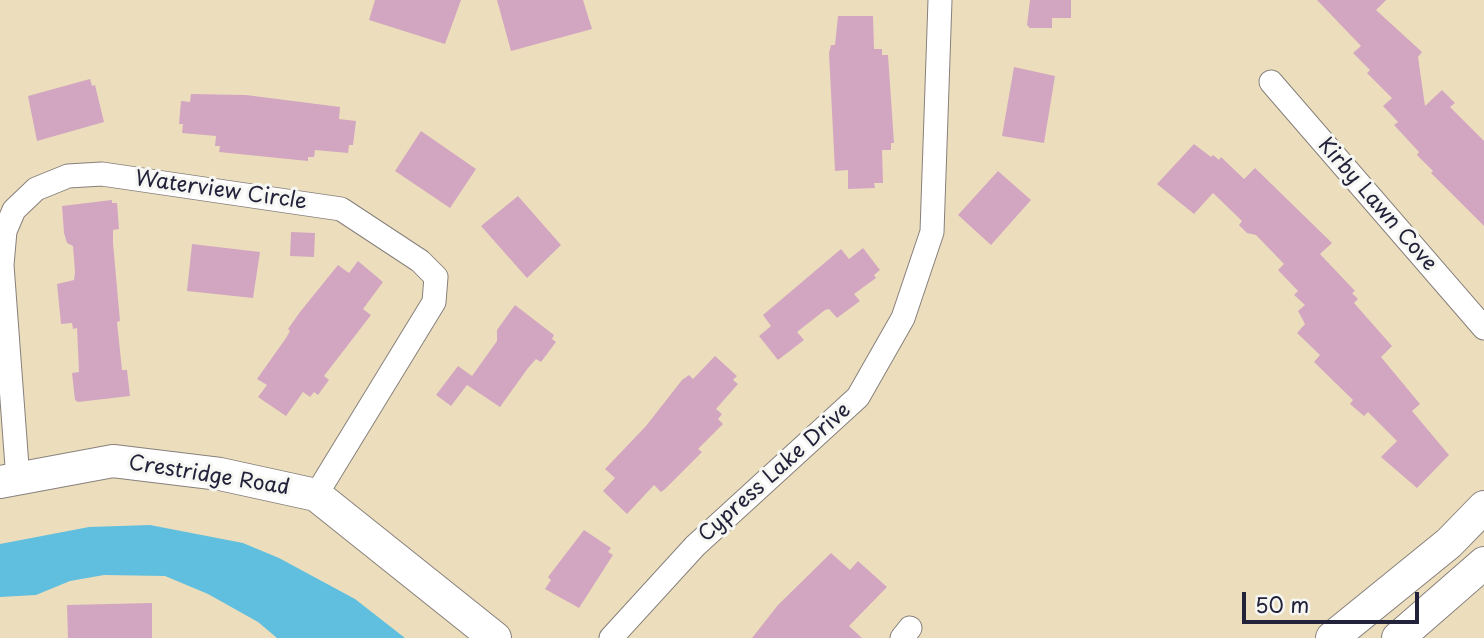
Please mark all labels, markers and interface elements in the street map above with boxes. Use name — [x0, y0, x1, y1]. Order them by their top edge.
street label: Kirby Lawn Cove — [1312, 133, 1442, 277]
street label: Waterview Circle — [133, 166, 309, 216]
street label: Cypress Lake Drive — [694, 398, 856, 548]
street label: Crestridge Road — [127, 451, 291, 501]
scale bar — [1246, 578, 1423, 622]
text: 50 m — [1255, 588, 1309, 620]

